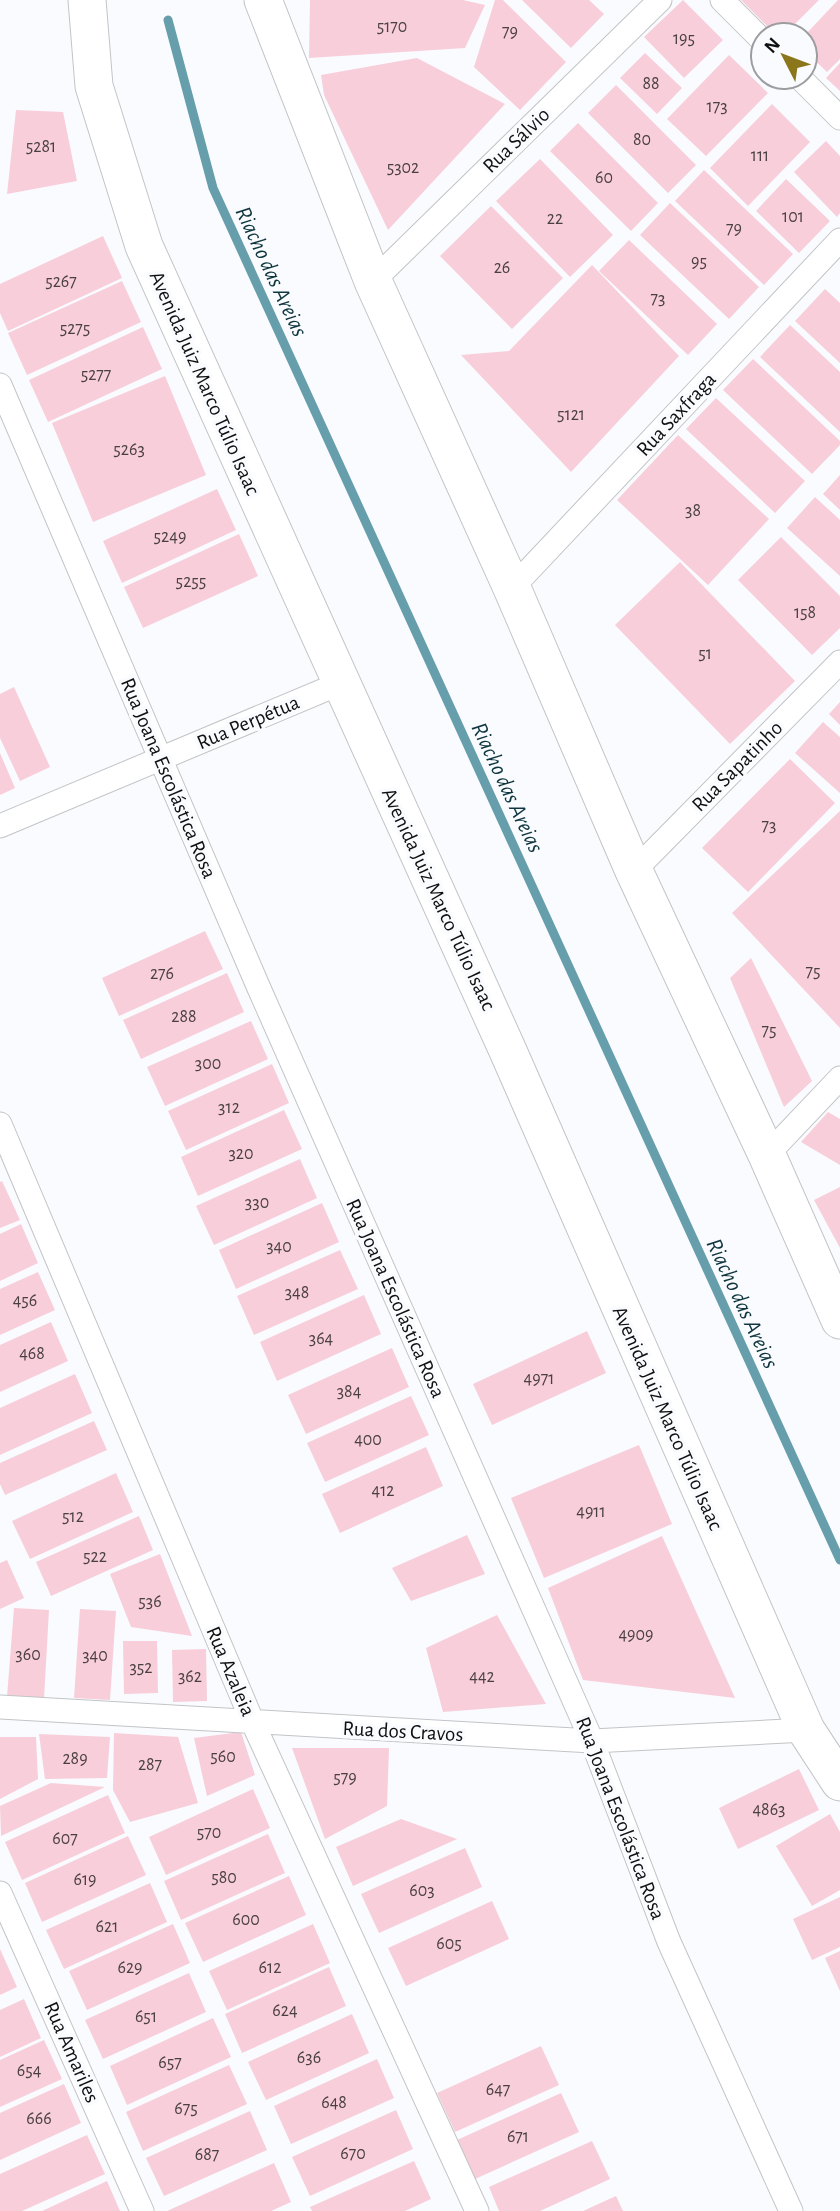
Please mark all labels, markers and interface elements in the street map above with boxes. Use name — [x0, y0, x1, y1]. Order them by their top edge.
house number: 5170 — [377, 18, 407, 36]
north arrow — [749, 21, 819, 91]
house number: 79 — [502, 23, 518, 41]
house number: 195 — [673, 30, 695, 48]
text: N — [761, 34, 784, 57]
house number: 88 — [642, 75, 660, 93]
house number: 173 — [706, 98, 728, 116]
street label: Rua Sálvio — [479, 104, 554, 177]
house number: 80 — [633, 131, 651, 149]
house number: 5281 — [26, 138, 56, 156]
house number: 111 — [751, 147, 769, 165]
house number: 5302 — [387, 159, 419, 177]
house number: 60 — [595, 169, 613, 187]
water label: Riacho das Areias — [230, 203, 311, 340]
house number: 101 — [782, 208, 804, 226]
house number: 22 — [547, 210, 563, 228]
house number: 79 — [726, 220, 742, 238]
house number: 95 — [691, 253, 707, 271]
house number: 26 — [494, 259, 510, 277]
street label: Avenida Juiz Marco Túlio Isaac — [146, 268, 263, 498]
house number: 5267 — [45, 273, 77, 291]
house number: 73 — [651, 290, 665, 308]
house number: 5275 — [60, 320, 90, 338]
house number: 5277 — [81, 366, 111, 384]
street label: Rua Saxfraga — [633, 368, 720, 460]
house number: 5121 — [557, 406, 585, 424]
house number: 5263 — [113, 441, 145, 459]
house number: 38 — [685, 502, 701, 520]
house number: 5249 — [154, 528, 186, 546]
house number: 5255 — [176, 573, 206, 591]
house number: 158 — [794, 604, 816, 622]
house number: 51 — [698, 645, 712, 663]
street label: Rua Joana Escolástica Rosa — [117, 675, 220, 882]
street label: Rua Perpétua — [194, 691, 303, 753]
street label: Rua Sapatinho — [688, 717, 787, 816]
water label: Riacho das Areias — [466, 719, 547, 856]
street label: Avenida Juiz Marco Túlio Isaac — [378, 785, 499, 1014]
house number: 73 — [762, 817, 776, 835]
house number: 75 — [805, 963, 821, 981]
house number: 276 — [150, 965, 174, 983]
house number: 288 — [171, 1008, 197, 1026]
house number: 75 — [761, 1022, 777, 1040]
house number: 300 — [195, 1055, 221, 1073]
house number: 312 — [218, 1099, 240, 1117]
house number: 320 — [228, 1145, 254, 1163]
house number: 330 — [245, 1194, 269, 1212]
street label: Rua Joana Escolástica Rosa — [342, 1196, 449, 1401]
water label: Riacho das Areias — [701, 1235, 782, 1372]
house number: 340 — [266, 1238, 292, 1256]
house number: 348 — [285, 1284, 309, 1302]
house number: 456 — [13, 1292, 37, 1310]
street label: Avenida Juiz Marco Túlio Isaac — [609, 1303, 726, 1533]
house number: 364 — [309, 1330, 334, 1348]
house number: 468 — [19, 1345, 45, 1363]
house number: 4971 — [524, 1370, 554, 1388]
house number: 384 — [337, 1383, 362, 1401]
house number: 400 — [354, 1431, 382, 1449]
house number: 412 — [371, 1482, 395, 1500]
house number: 4911 — [576, 1503, 606, 1521]
house number: 512 — [62, 1508, 84, 1526]
house number: 522 — [83, 1548, 107, 1566]
house number: 536 — [138, 1593, 162, 1611]
street label: Rua Azaleia — [202, 1623, 259, 1719]
house number: 4909 — [618, 1626, 654, 1644]
house number: 360 — [15, 1646, 41, 1664]
house number: 340 — [82, 1647, 108, 1665]
house number: 352 — [129, 1659, 153, 1677]
house number: 362 — [178, 1668, 202, 1686]
house number: 442 — [469, 1668, 495, 1686]
street label: Rua Joana Escolástica Rosa — [572, 1714, 669, 1923]
street label: Rua dos Cravos — [342, 1718, 464, 1745]
house number: 560 — [210, 1748, 236, 1766]
house number: 289 — [62, 1750, 88, 1768]
house number: 287 — [138, 1756, 162, 1774]
house number: 579 — [333, 1769, 357, 1787]
house number: 4863 — [752, 1801, 786, 1819]
house number: 570 — [197, 1824, 221, 1842]
house number: 607 — [52, 1830, 78, 1848]
house number: 580 — [211, 1869, 237, 1887]
house number: 619 — [73, 1871, 97, 1889]
house number: 603 — [409, 1882, 435, 1900]
house number: 600 — [232, 1911, 260, 1929]
house number: 621 — [96, 1918, 118, 1936]
house number: 605 — [436, 1935, 462, 1953]
house number: 629 — [117, 1959, 143, 1977]
house number: 612 — [259, 1959, 281, 1977]
street label: Rua Amariles — [40, 1999, 103, 2106]
house number: 624 — [272, 2002, 298, 2020]
house number: 651 — [135, 2008, 157, 2026]
house number: 636 — [297, 2049, 321, 2067]
house number: 657 — [158, 2054, 182, 2072]
house number: 654 — [17, 2062, 42, 2080]
house number: 647 — [486, 2081, 510, 2099]
house number: 648 — [321, 2094, 347, 2112]
house number: 675 — [174, 2100, 198, 2118]
house number: 666 — [26, 2110, 52, 2128]
house number: 671 — [507, 2128, 529, 2146]
house number: 670 — [340, 2145, 366, 2163]
house number: 687 — [195, 2146, 219, 2164]

